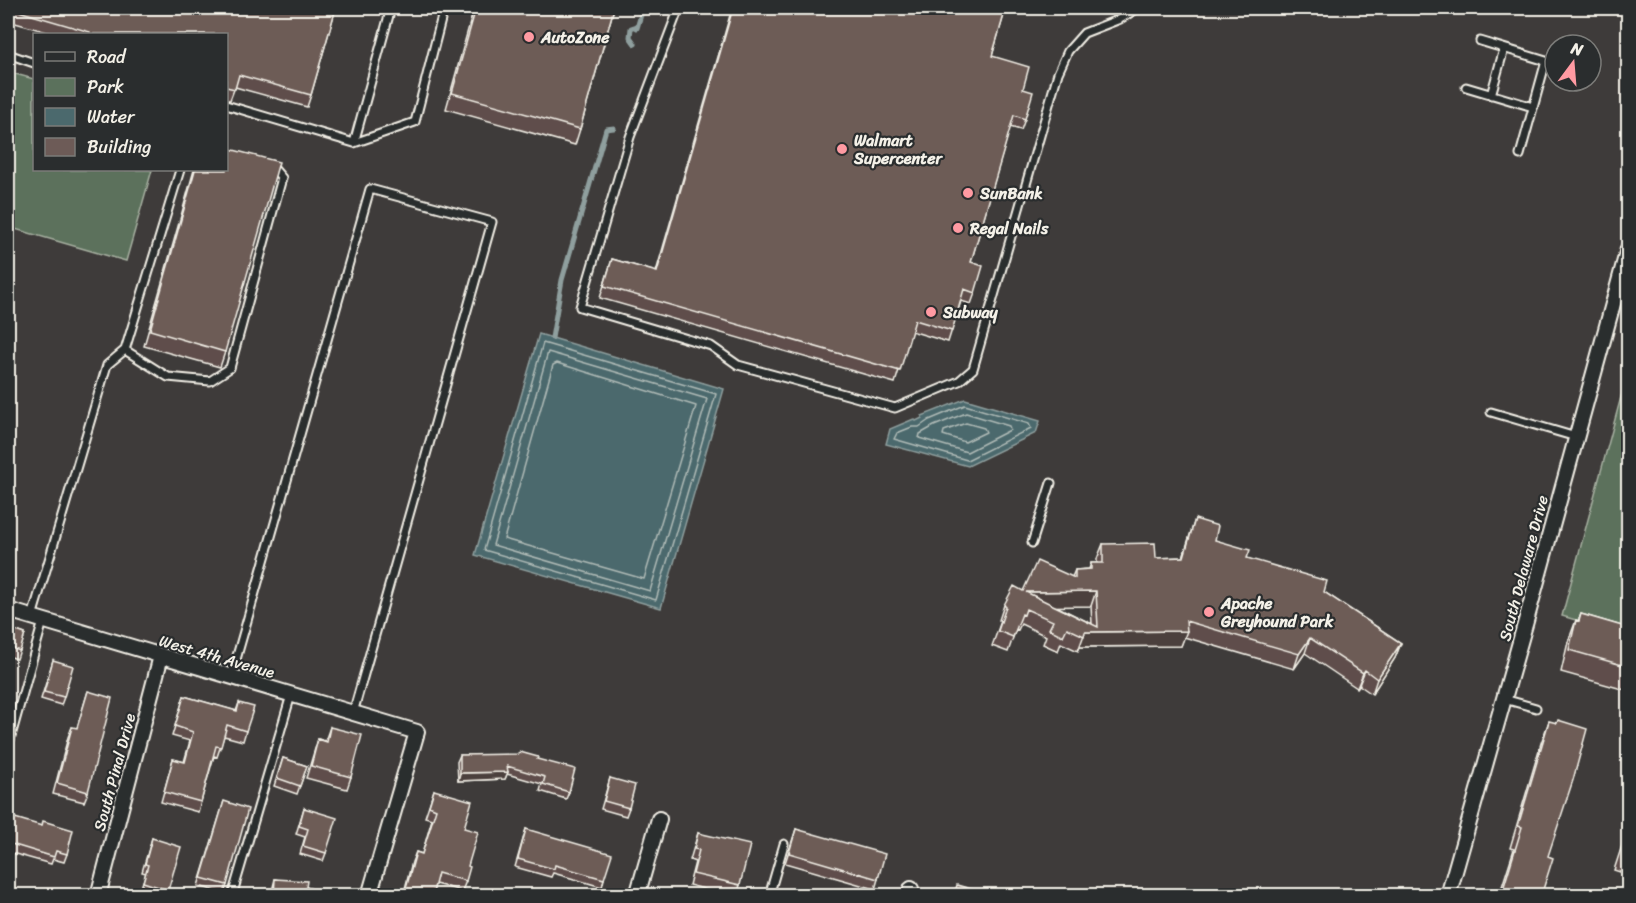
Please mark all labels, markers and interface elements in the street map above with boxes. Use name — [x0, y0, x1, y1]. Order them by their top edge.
place label: AutoZone — [540, 23, 610, 52]
marker: AutoZone — [522, 30, 536, 44]
legend — [33, 33, 228, 171]
north arrow — [1543, 33, 1603, 93]
text: N — [1567, 33, 1587, 65]
text: Road — [87, 41, 127, 73]
text: Park — [87, 71, 124, 103]
text: Water — [87, 101, 136, 133]
place label: Walmart Supercenter — [853, 126, 943, 173]
text: Building — [87, 131, 151, 163]
marker: Walmart Supercenter — [835, 142, 849, 156]
place label: SunBank — [979, 179, 1043, 208]
marker: SunBank — [961, 186, 975, 200]
place label: Regal Nails — [969, 214, 1049, 243]
marker: Regal Nails — [951, 221, 965, 235]
place label: Subway — [942, 298, 998, 327]
marker: Subway — [924, 305, 938, 319]
street label: South Delaware Drive — [1490, 492, 1557, 644]
place label: Apache Greyhound Park — [1220, 589, 1334, 636]
marker: Apache Greyhound Park — [1202, 605, 1216, 619]
street label: West 4th Avenue — [156, 626, 278, 687]
street label: South Pinal Drive — [85, 710, 144, 834]

